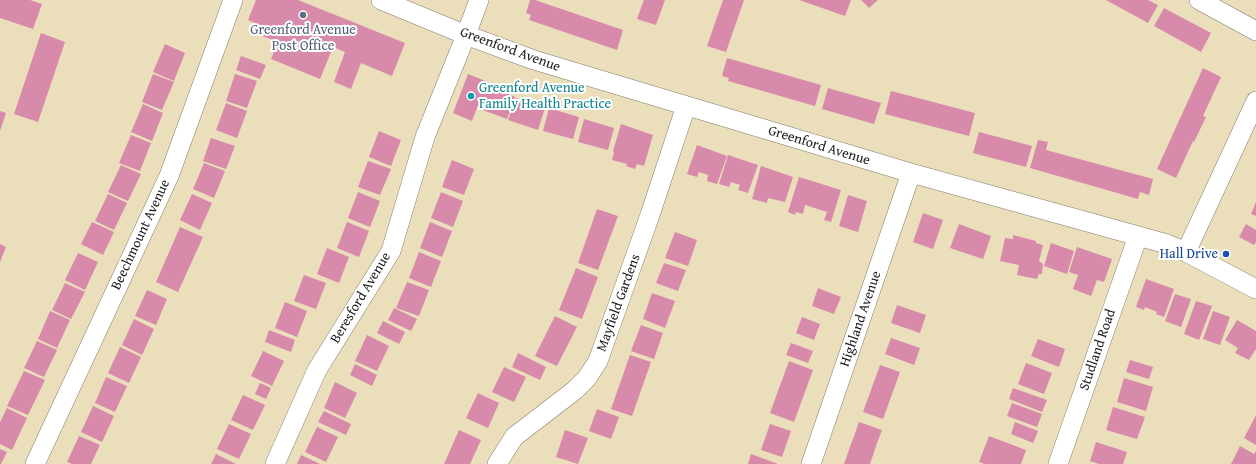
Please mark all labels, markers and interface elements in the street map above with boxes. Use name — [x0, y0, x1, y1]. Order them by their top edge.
marker: Greenford Avenue Post Office — [298, 10, 308, 20]
place label: Greenford Avenue Post Office — [250, 22, 356, 54]
street label: Greenford Avenue — [457, 24, 563, 76]
place label: Greenford Avenue Family Health Practice — [479, 80, 611, 112]
marker: Greenford Avenue Family Health Practice — [466, 91, 476, 101]
street label: Greenford Avenue — [766, 123, 872, 169]
street label: Beechmount Avenue — [108, 177, 174, 293]
place label: Hall Drive — [1160, 246, 1218, 262]
marker: Hall Drive — [1221, 249, 1231, 259]
street label: Beresford Avenue — [327, 250, 395, 346]
street label: Mayfield Gardens — [594, 252, 644, 354]
street label: Highland Avenue — [837, 269, 885, 369]
street label: Studland Road — [1076, 307, 1120, 393]

